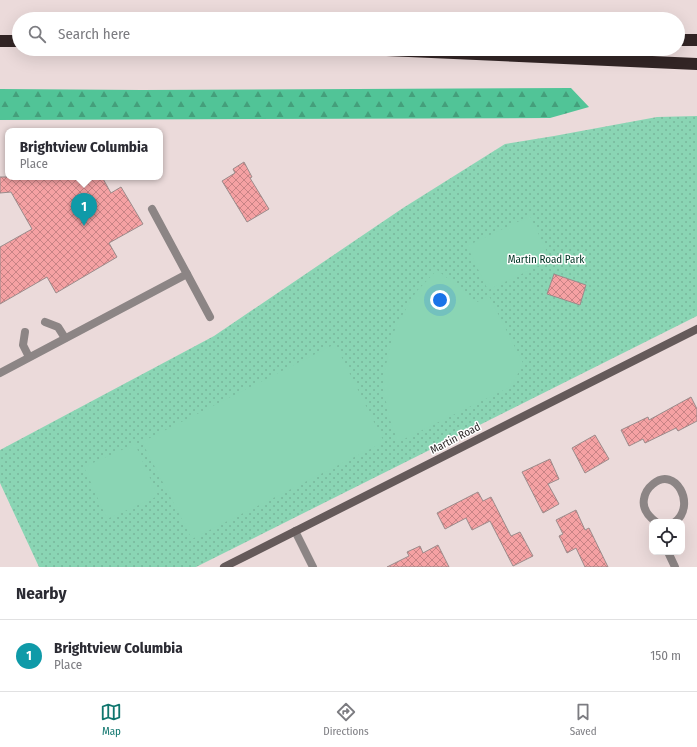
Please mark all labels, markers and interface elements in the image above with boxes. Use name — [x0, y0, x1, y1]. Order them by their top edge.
search box — [12, 12, 685, 56]
icon: search — [26, 23, 48, 45]
text: Search here — [58, 25, 130, 43]
popup — [5, 128, 163, 180]
text: Brightview Columbia — [20, 138, 148, 156]
text: Place — [20, 156, 48, 171]
pin: 1 — [71, 193, 97, 226]
park label: Martin Road Park — [508, 253, 585, 266]
your location — [430, 290, 450, 310]
street label: Martin Road — [428, 420, 483, 457]
map controls — [649, 519, 685, 555]
button: locate — [649, 519, 685, 555]
text: Nearby — [16, 583, 67, 604]
text: Brightview Columbia — [54, 639, 183, 657]
text: 1 — [26, 648, 32, 663]
text: 150 m — [650, 648, 681, 663]
text: Place — [54, 657, 82, 672]
tab: Map — [100, 701, 122, 738]
tab: Directions — [323, 701, 369, 738]
tab: Saved — [570, 701, 597, 738]

